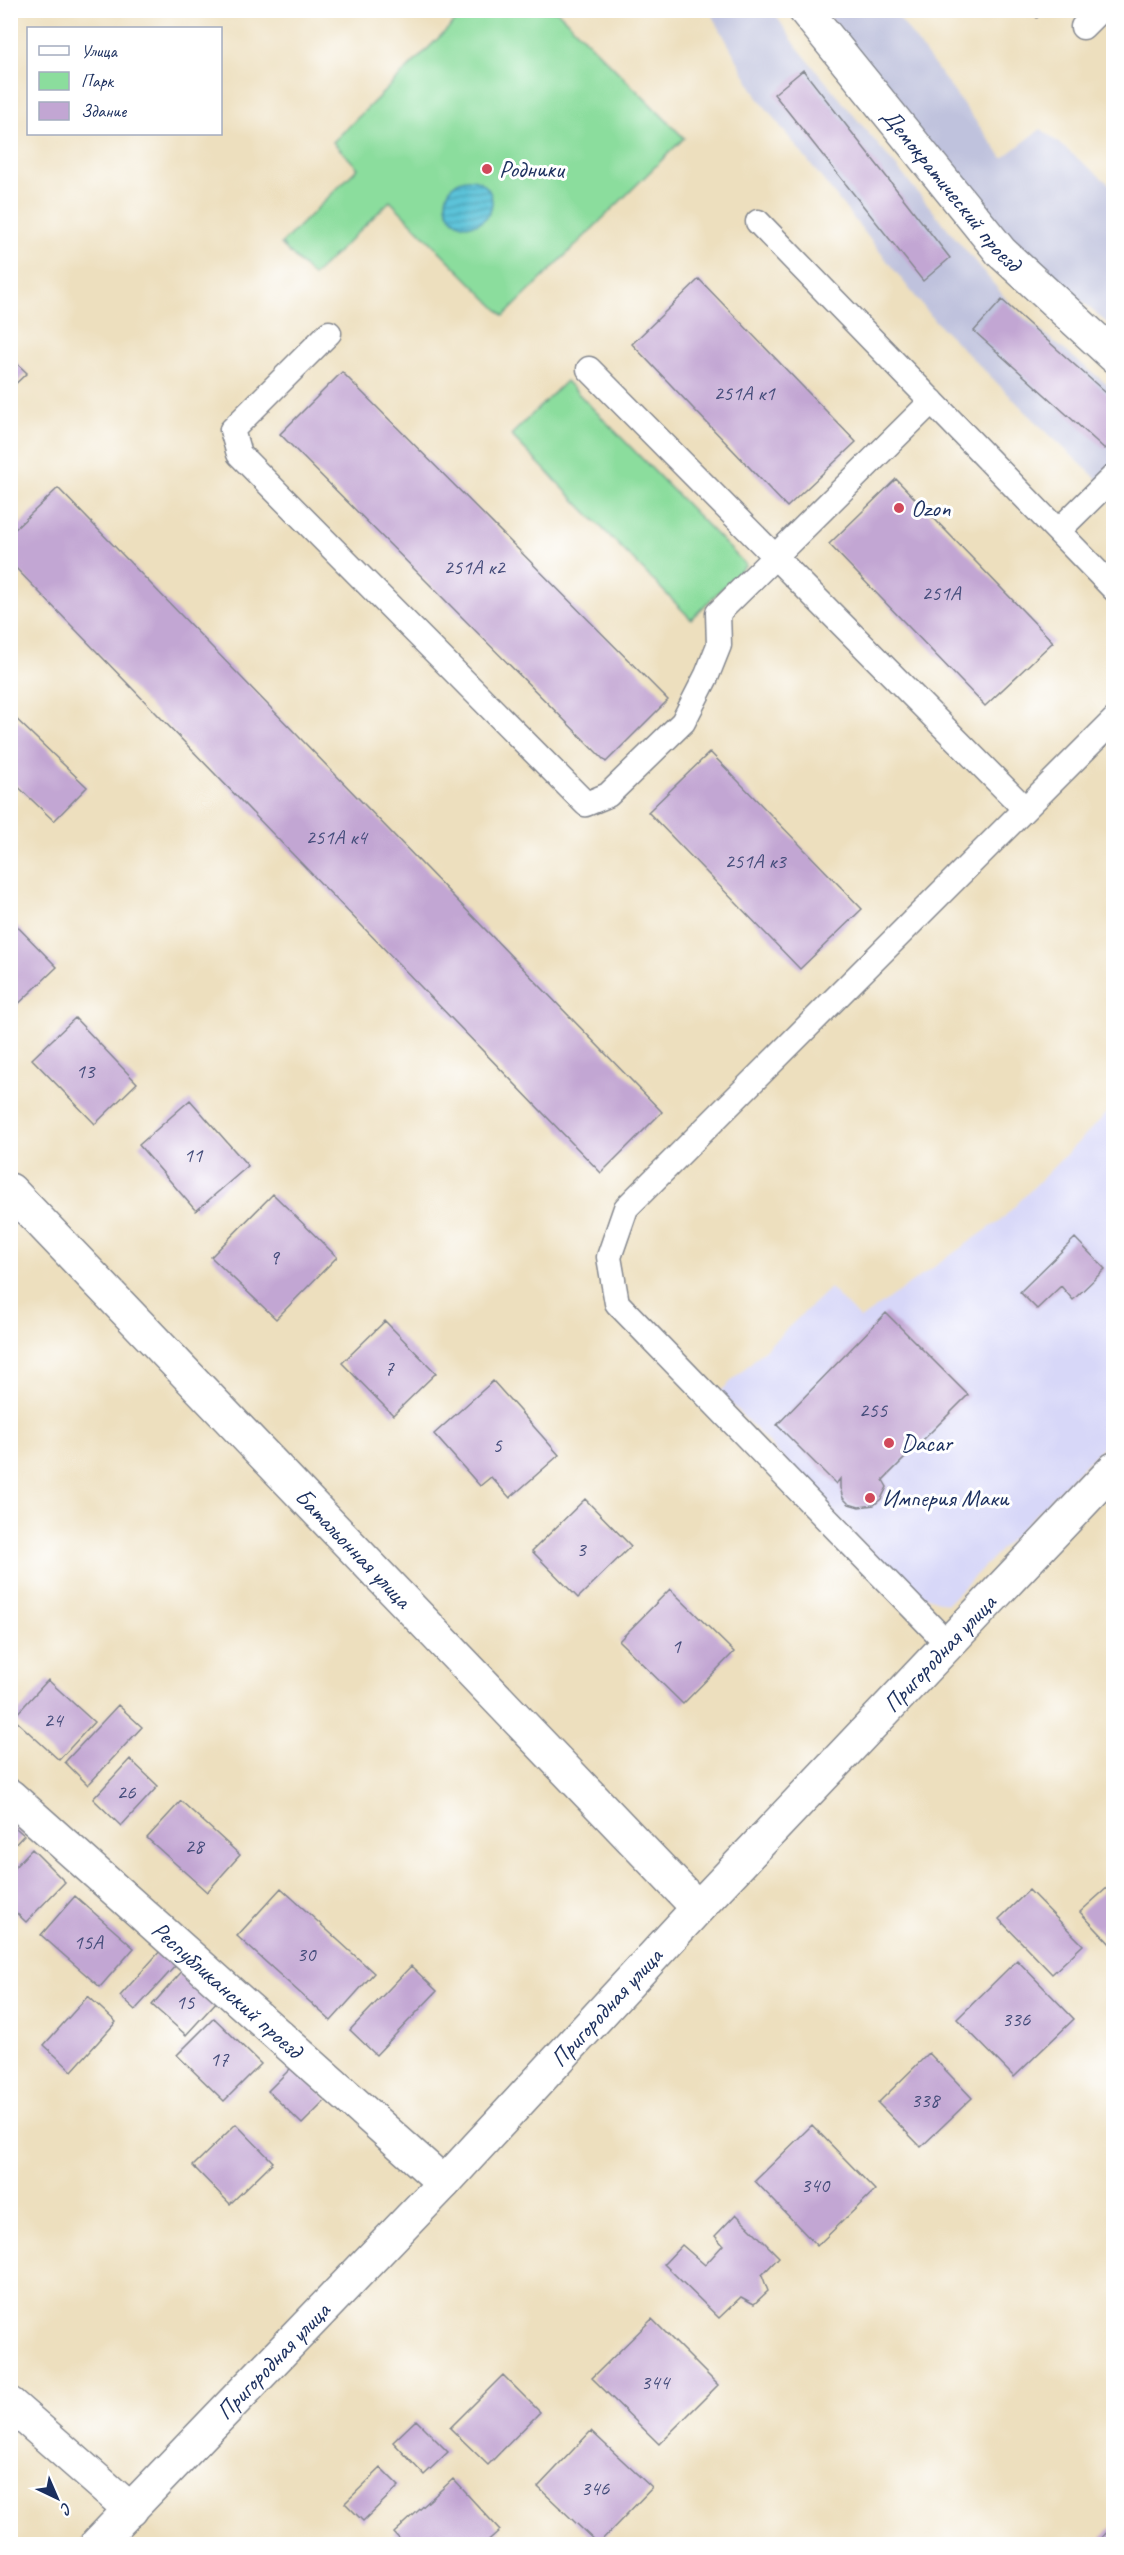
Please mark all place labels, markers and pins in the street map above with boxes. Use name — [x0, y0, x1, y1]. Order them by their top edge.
place label: Родники — [499, 154, 566, 184]
marker: Родники — [480, 162, 494, 176]
place label: Ozon — [911, 493, 951, 523]
marker: Ozon — [892, 501, 906, 515]
place label: Dacar — [901, 1428, 955, 1458]
marker: Dacar — [882, 1436, 896, 1450]
place label: Империя Маки — [882, 1483, 1010, 1513]
marker: Империя Маки — [863, 1491, 877, 1505]

